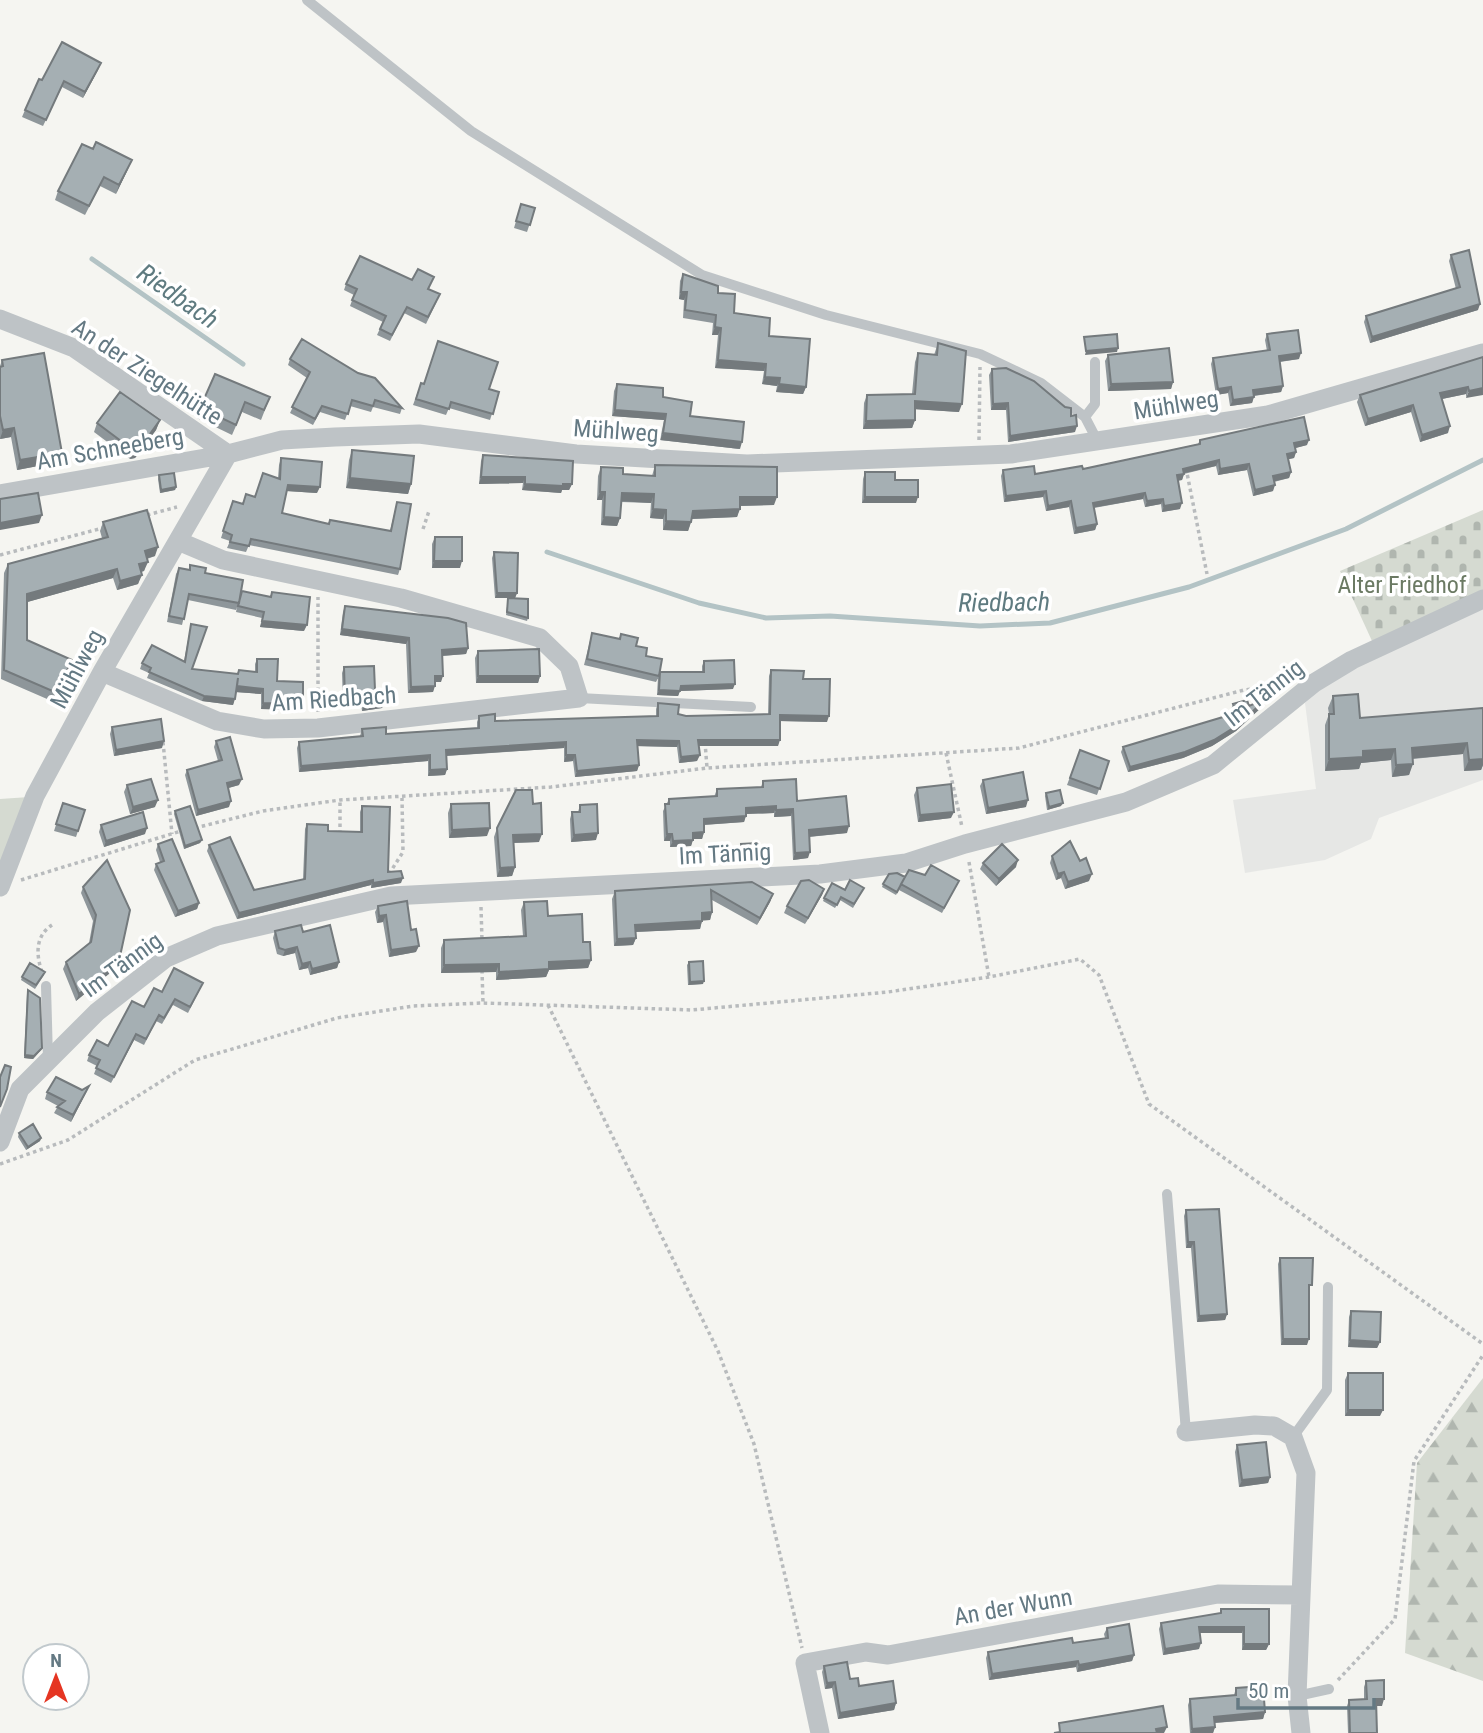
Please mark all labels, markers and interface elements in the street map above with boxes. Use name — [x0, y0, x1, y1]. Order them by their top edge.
water label: Riedbach — [132, 257, 224, 335]
street label: An der Ziegelhütte — [67, 313, 227, 431]
street label: Mühlweg — [1132, 384, 1220, 426]
street label: Mühlweg — [572, 414, 660, 448]
street label: Am Schneeberg — [34, 422, 186, 476]
park label: Alter Friedhof — [1338, 571, 1467, 599]
water label: Riedbach — [958, 586, 1050, 618]
street label: Mühlweg — [45, 625, 109, 713]
street label: Im Tännig — [1219, 654, 1309, 732]
street label: Am Riedbach — [271, 681, 397, 717]
street label: Im Tännig — [678, 838, 772, 870]
street label: Im Tännig — [76, 927, 168, 1003]
street label: An der Wunn — [952, 1583, 1074, 1631]
north arrow — [21, 1642, 91, 1712]
text: N — [50, 1649, 62, 1672]
scale bar — [1238, 1666, 1374, 1710]
text: 50 m — [1248, 1679, 1289, 1703]

